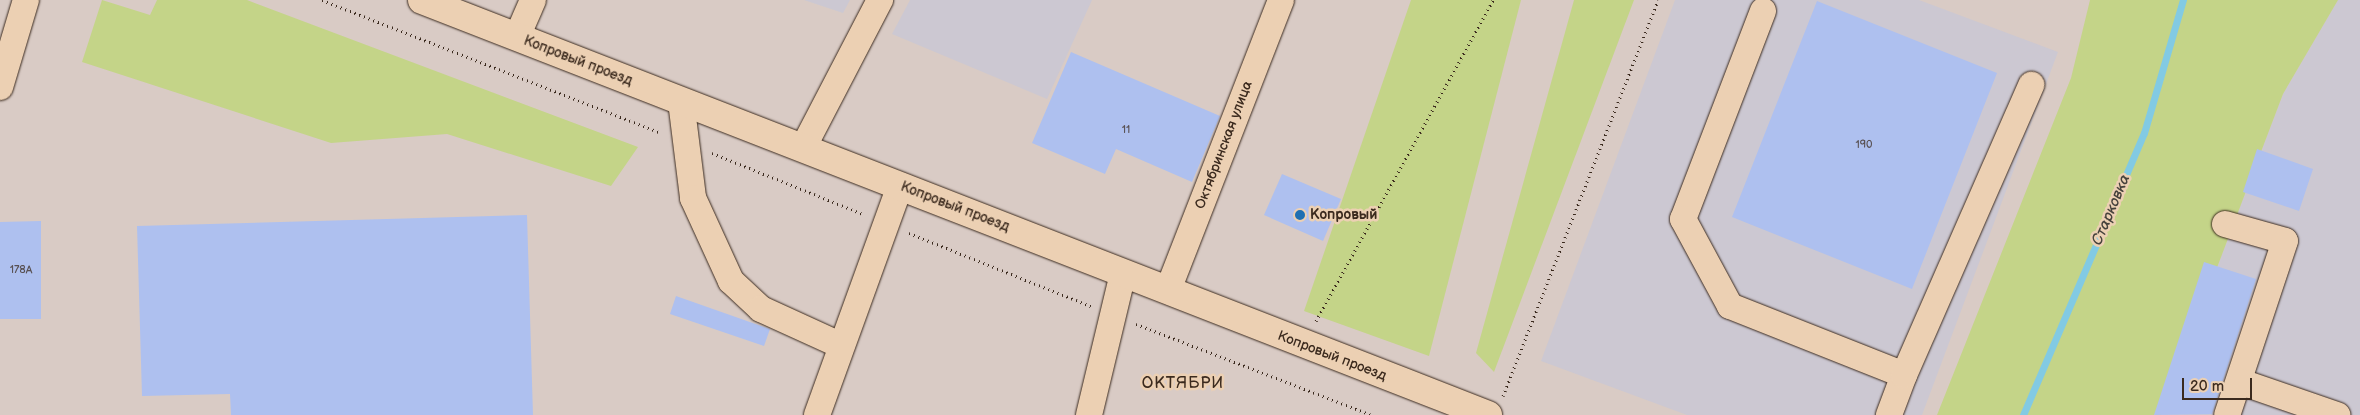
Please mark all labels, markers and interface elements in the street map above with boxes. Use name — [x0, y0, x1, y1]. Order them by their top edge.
street label: Копровый проезд — [521, 33, 635, 89]
street label: Октябринская улица — [1192, 79, 1256, 211]
house number: 11 — [1122, 123, 1130, 137]
house number: 190 — [1855, 138, 1873, 152]
water label: Старковка — [2088, 172, 2134, 248]
street label: Копровый проезд — [898, 179, 1012, 235]
place label: Копровый — [1310, 207, 1377, 223]
marker: Копровый — [1294, 209, 1306, 221]
house number: 178А — [10, 263, 32, 277]
street label: Копровый проезд — [1275, 328, 1389, 384]
scale bar — [2185, 368, 2255, 400]
district label: ОКТЯБРИ — [1141, 374, 1225, 394]
text: 20 m — [2190, 377, 2224, 396]

